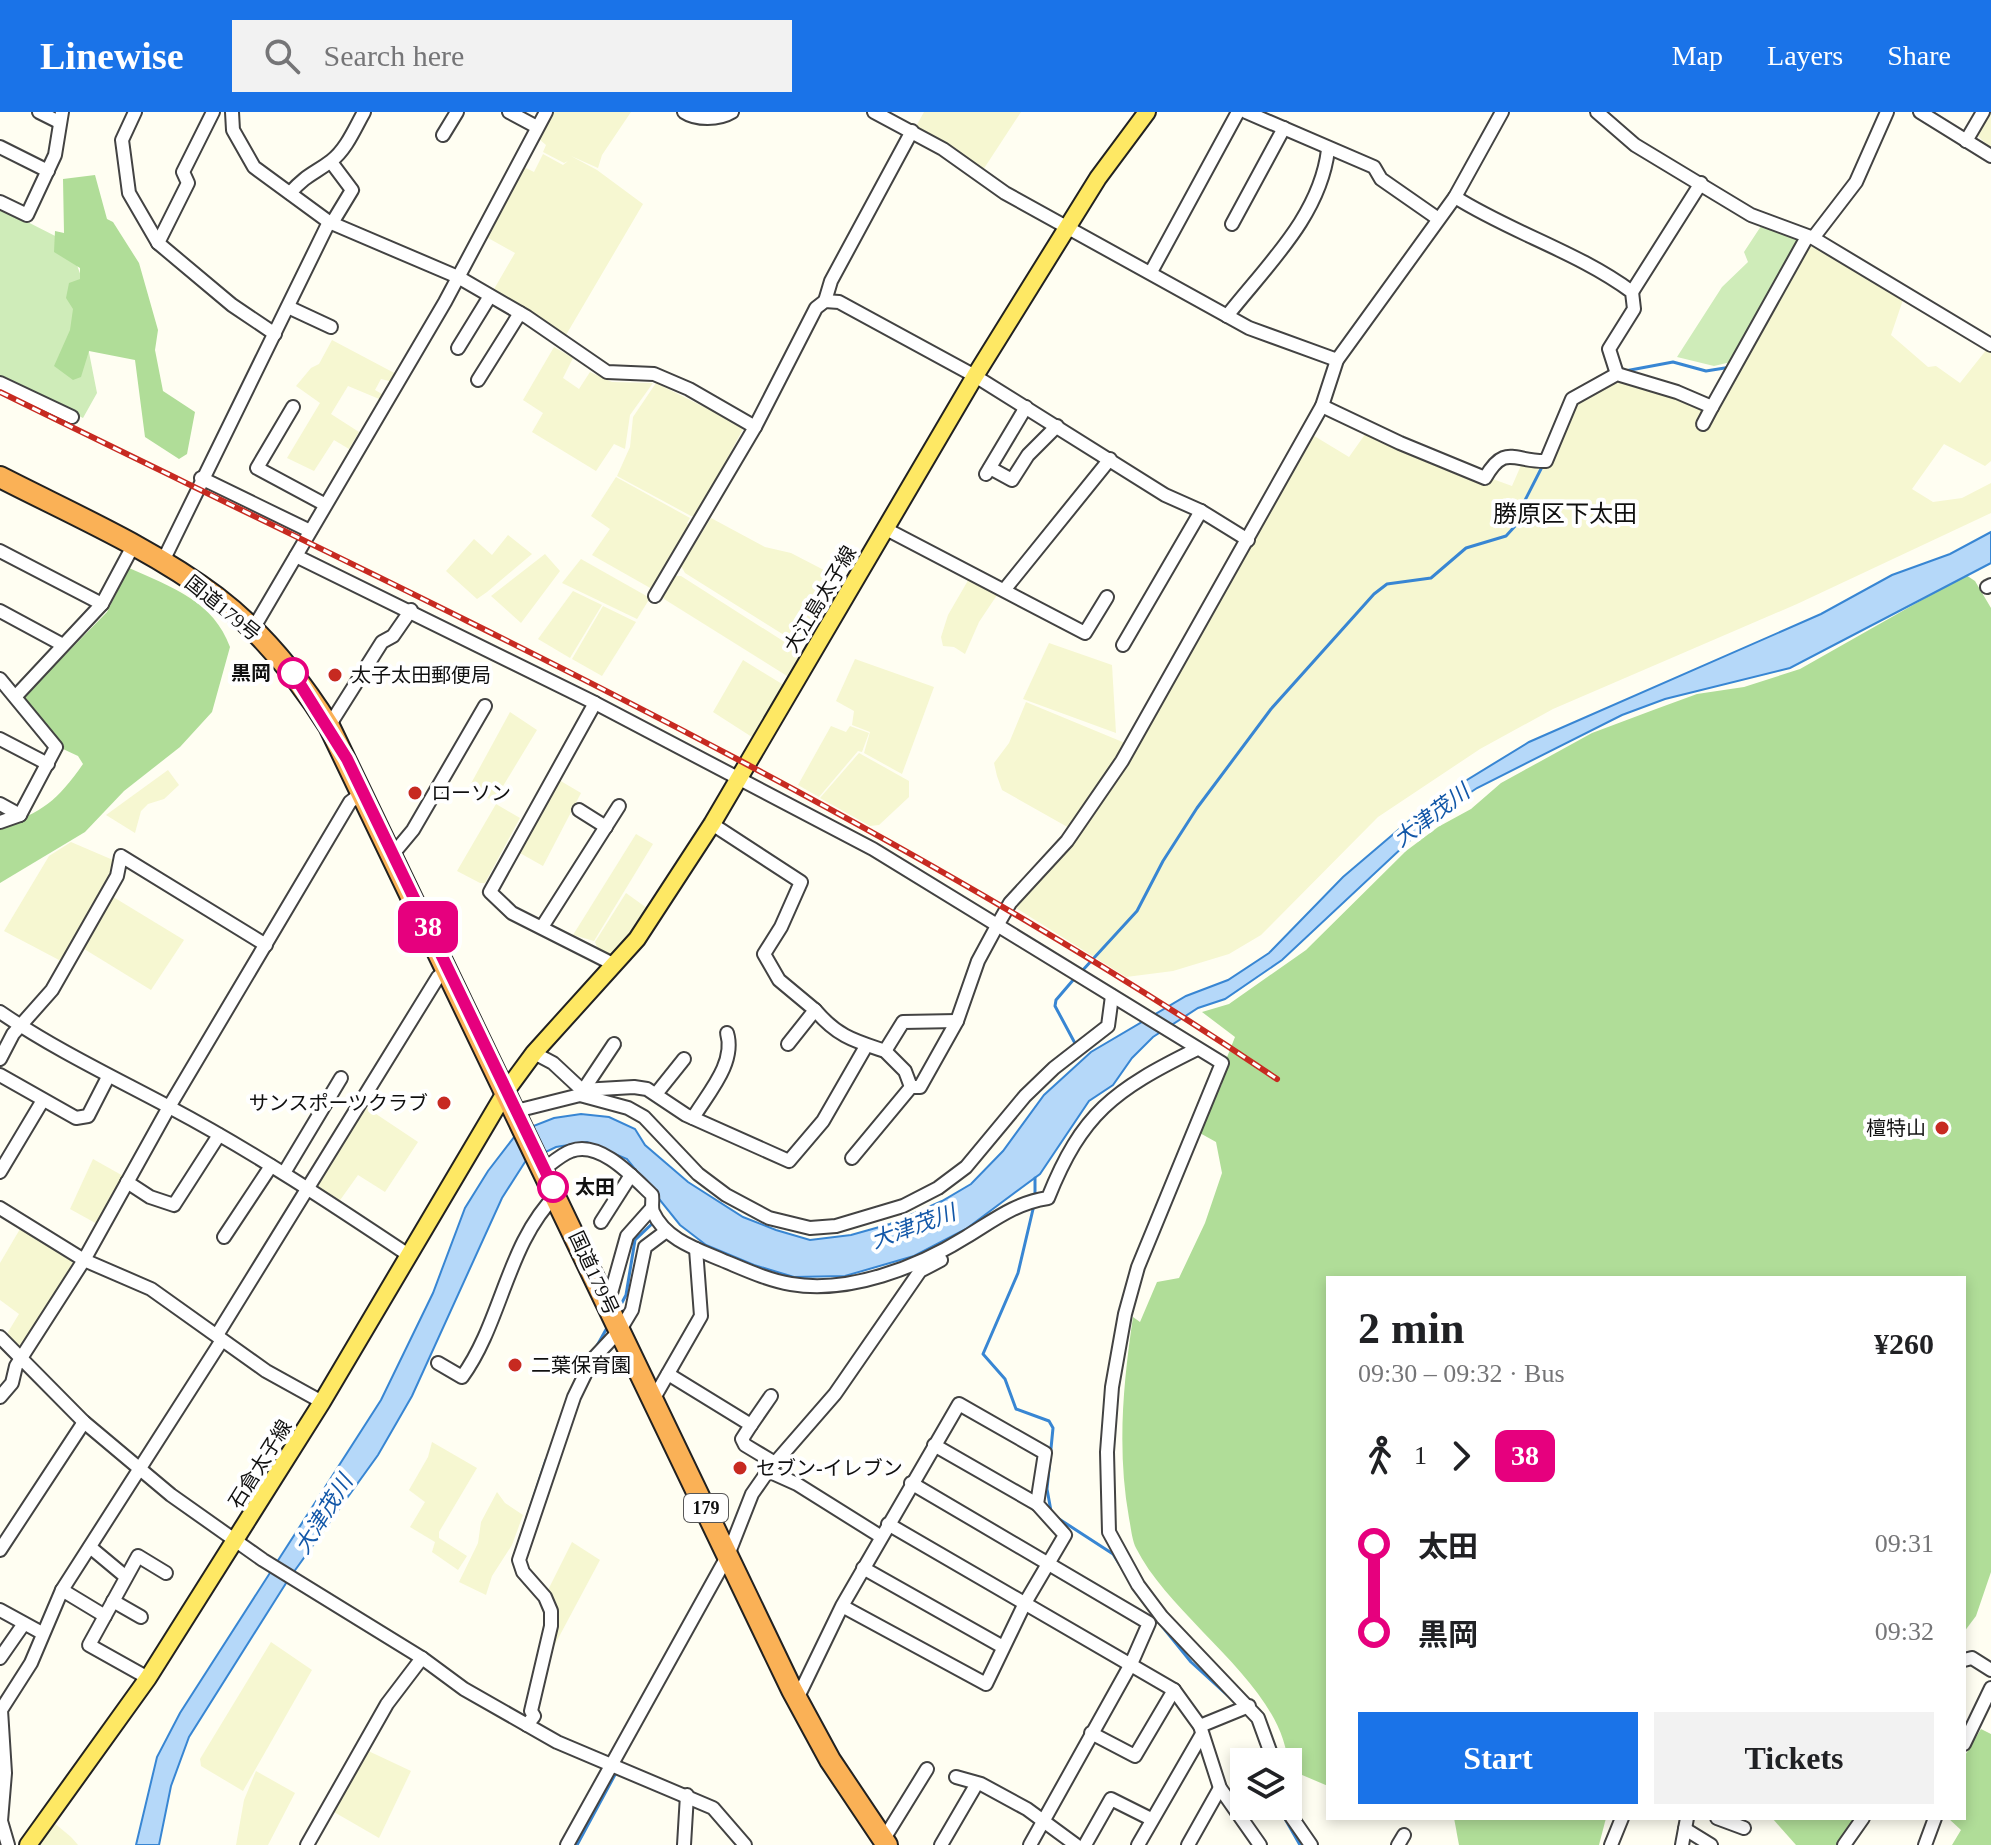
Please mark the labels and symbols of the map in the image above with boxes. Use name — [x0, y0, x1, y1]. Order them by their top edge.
district label: 勝原区下太田 — [1493, 501, 1637, 527]
street label: 大江島太子線 — [780, 542, 860, 656]
street label: 国道179号 — [181, 571, 265, 645]
marker: 黒岡 — [278, 658, 308, 688]
place label: 黒岡 — [231, 662, 271, 684]
place label: 太子太田郵便局 — [351, 664, 491, 686]
marker: 太子太田郵便局 — [326, 666, 344, 684]
water label: 大津茂川 — [1389, 778, 1476, 852]
place label: ローソン — [431, 782, 511, 804]
marker: ローソン — [406, 784, 424, 802]
line badge: 38 — [392, 901, 464, 953]
place label: サンスポーツクラブ — [249, 1092, 428, 1114]
marker: サンスポーツクラブ — [435, 1094, 453, 1112]
place label: 檀特山 — [1866, 1117, 1926, 1139]
marker: 檀特山 — [1933, 1119, 1951, 1137]
marker: 太田 — [538, 1172, 568, 1202]
place label: 太田 — [575, 1176, 615, 1198]
water label: 大津茂川 — [868, 1199, 961, 1253]
street label: 国道179号 — [565, 1228, 623, 1318]
place label: 二葉保育園 — [531, 1354, 631, 1376]
marker: 二葉保育園 — [506, 1356, 524, 1374]
street label: 石倉太子線 — [224, 1416, 296, 1512]
place label: セブン-イレブン — [756, 1457, 903, 1479]
marker: セブン-イレブン — [731, 1459, 749, 1477]
water label: 大津茂川 — [290, 1469, 358, 1558]
road number: 179 — [684, 1494, 728, 1522]

